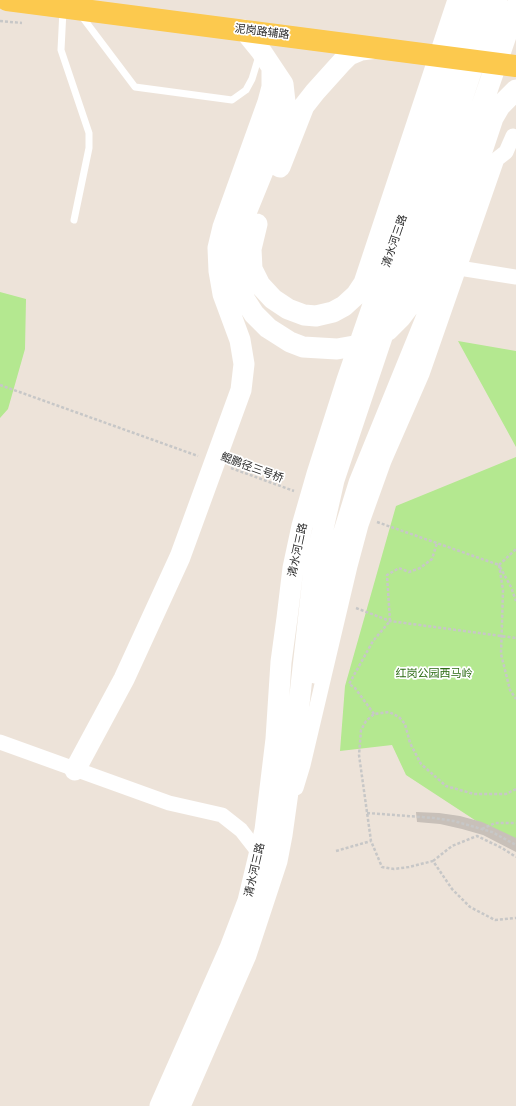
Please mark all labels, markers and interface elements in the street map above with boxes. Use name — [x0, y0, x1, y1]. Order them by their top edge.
street label: 泥岗路辅路 — [234, 22, 290, 42]
street label: 清水河三路 — [380, 213, 410, 269]
street label: 鲲鹏径三号桥 — [219, 451, 285, 485]
street label: 清水河三路 — [286, 522, 310, 578]
park label: 红岗公园西马岭 — [396, 667, 472, 681]
street label: 清水河三路 — [242, 842, 268, 898]

